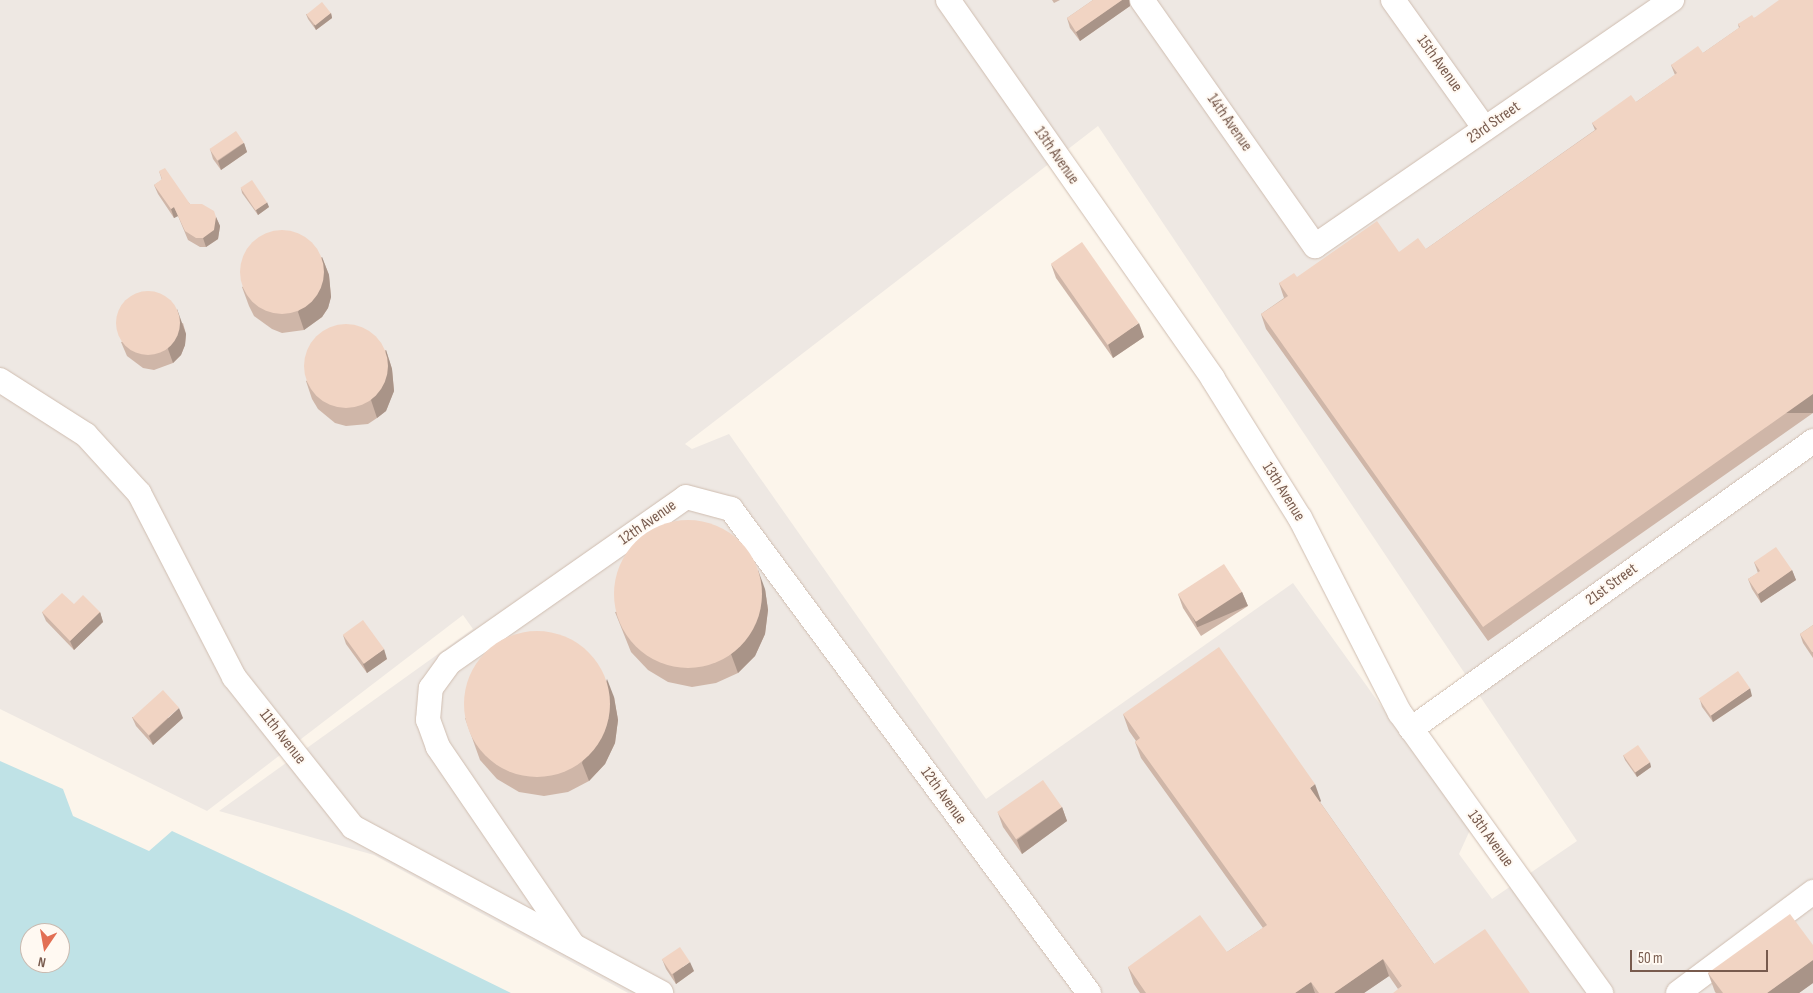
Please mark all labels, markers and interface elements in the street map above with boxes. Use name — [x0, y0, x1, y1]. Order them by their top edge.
street label: 15th Avenue — [1412, 32, 1466, 96]
street label: 14th Avenue — [1202, 91, 1256, 155]
street label: 23rd Street — [1464, 98, 1524, 148]
street label: 13th Avenue — [1029, 124, 1083, 188]
street label: 13th Avenue — [1257, 459, 1309, 525]
street label: 12th Avenue — [616, 496, 680, 550]
street label: 21st Street — [1582, 560, 1642, 610]
street label: 11th Avenue — [255, 706, 309, 768]
street label: 12th Avenue — [916, 764, 970, 828]
street label: 13th Avenue — [1463, 807, 1517, 871]
north arrow — [20, 923, 70, 973]
scale bar — [1633, 940, 1770, 972]
text: 50 m — [1638, 949, 1663, 968]
text: N — [37, 953, 47, 971]

